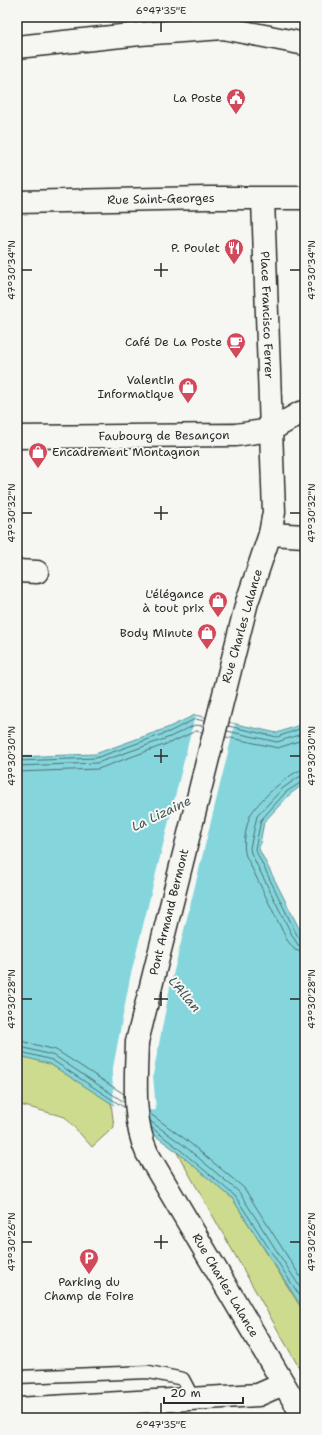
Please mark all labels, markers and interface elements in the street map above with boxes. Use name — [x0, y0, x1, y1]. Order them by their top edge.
text: 6°47'35"E — [136, 4, 186, 17]
public building icon: La Poste — [225, 87, 247, 115]
place label: La Poste — [173, 90, 222, 106]
street label: Rue Saint-Georges — [107, 190, 215, 208]
restaurant icon: P. Poulet — [223, 237, 245, 265]
text: 47°30'34"N — [5, 240, 18, 300]
place label: P. Poulet — [171, 240, 220, 256]
text: 47°30'34"N — [305, 240, 318, 300]
street label: Place Francisco Ferrer — [257, 251, 277, 379]
cafe icon: Café De La Poste — [225, 331, 247, 359]
place label: Café De La Poste — [125, 334, 222, 350]
place label: Valentin Informatique — [98, 372, 174, 402]
shop icon: Valentin Informatique — [177, 376, 199, 404]
street label: Faubourg de Besançon — [98, 427, 230, 444]
shop icon: Encadrement Montagnon — [27, 441, 49, 469]
place label: Encadrement Montagnon — [52, 444, 200, 460]
text: 47°30'32"N — [5, 483, 18, 543]
text: 47°30'32"N — [305, 483, 318, 543]
street label: Rue Charles Lalance — [218, 567, 266, 685]
place label: L'élégance à tout prix — [143, 586, 204, 616]
shop icon: L'élégance à tout prix — [207, 590, 229, 618]
shop icon: Body Minute — [196, 622, 218, 650]
place label: Body Minute — [120, 625, 193, 641]
text: 47°30'30"N — [5, 726, 18, 786]
text: 47°30'30"N — [305, 726, 318, 786]
water label: La Lizaine — [129, 792, 194, 835]
street label: Pont Armand Bermont — [146, 847, 192, 977]
text: 47°30'28"N — [5, 969, 18, 1029]
text: 47°30'28"N — [305, 969, 318, 1029]
water label: L'Allan — [165, 973, 204, 1016]
text: 47°30'26"N — [5, 1212, 18, 1272]
text: 47°30'26"N — [305, 1212, 318, 1272]
street label: Rue Charles Lalance — [188, 1230, 262, 1340]
parking icon: Parking du Champ de Foire — [78, 1247, 100, 1275]
place label: Parking du Champ de Foire — [44, 1274, 134, 1304]
scale bar — [164, 1379, 243, 1405]
text: 20 m — [170, 1385, 201, 1401]
text: 6°47'35"E — [136, 1418, 186, 1431]

